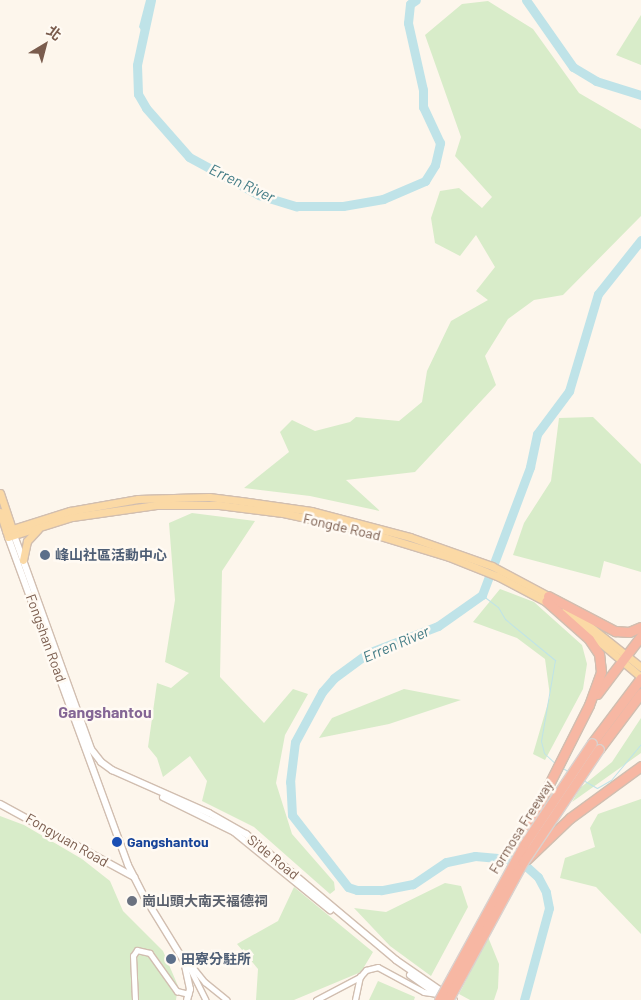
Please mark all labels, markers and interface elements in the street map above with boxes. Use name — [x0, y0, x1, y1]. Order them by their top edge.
north arrow — [20, 20, 70, 70]
text: 北 — [44, 22, 65, 44]
water label: Erren River — [206, 160, 278, 206]
street label: Fongde Road — [302, 510, 382, 544]
place label: 峰山社區活動中心 — [55, 547, 167, 563]
marker: 峰山社區活動中心 — [39, 549, 51, 561]
street label: Fongshan Road — [22, 592, 70, 684]
water label: Erren River — [360, 622, 432, 666]
district label: Gangshantou — [58, 702, 152, 722]
street label: Formosa Freeway — [486, 777, 556, 877]
street label: Fongyuan Road — [23, 810, 111, 870]
street label: Si'de Road — [244, 831, 302, 883]
place label: Gangshantou — [127, 834, 209, 850]
marker: Gangshantou — [111, 836, 123, 848]
place label: 崗山頭大南天福德祠 — [142, 893, 268, 909]
marker: 崗山頭大南天福德祠 — [126, 895, 138, 907]
place label: 田寮分駐所 — [181, 951, 251, 967]
marker: 田寮分駐所 — [165, 953, 177, 965]

